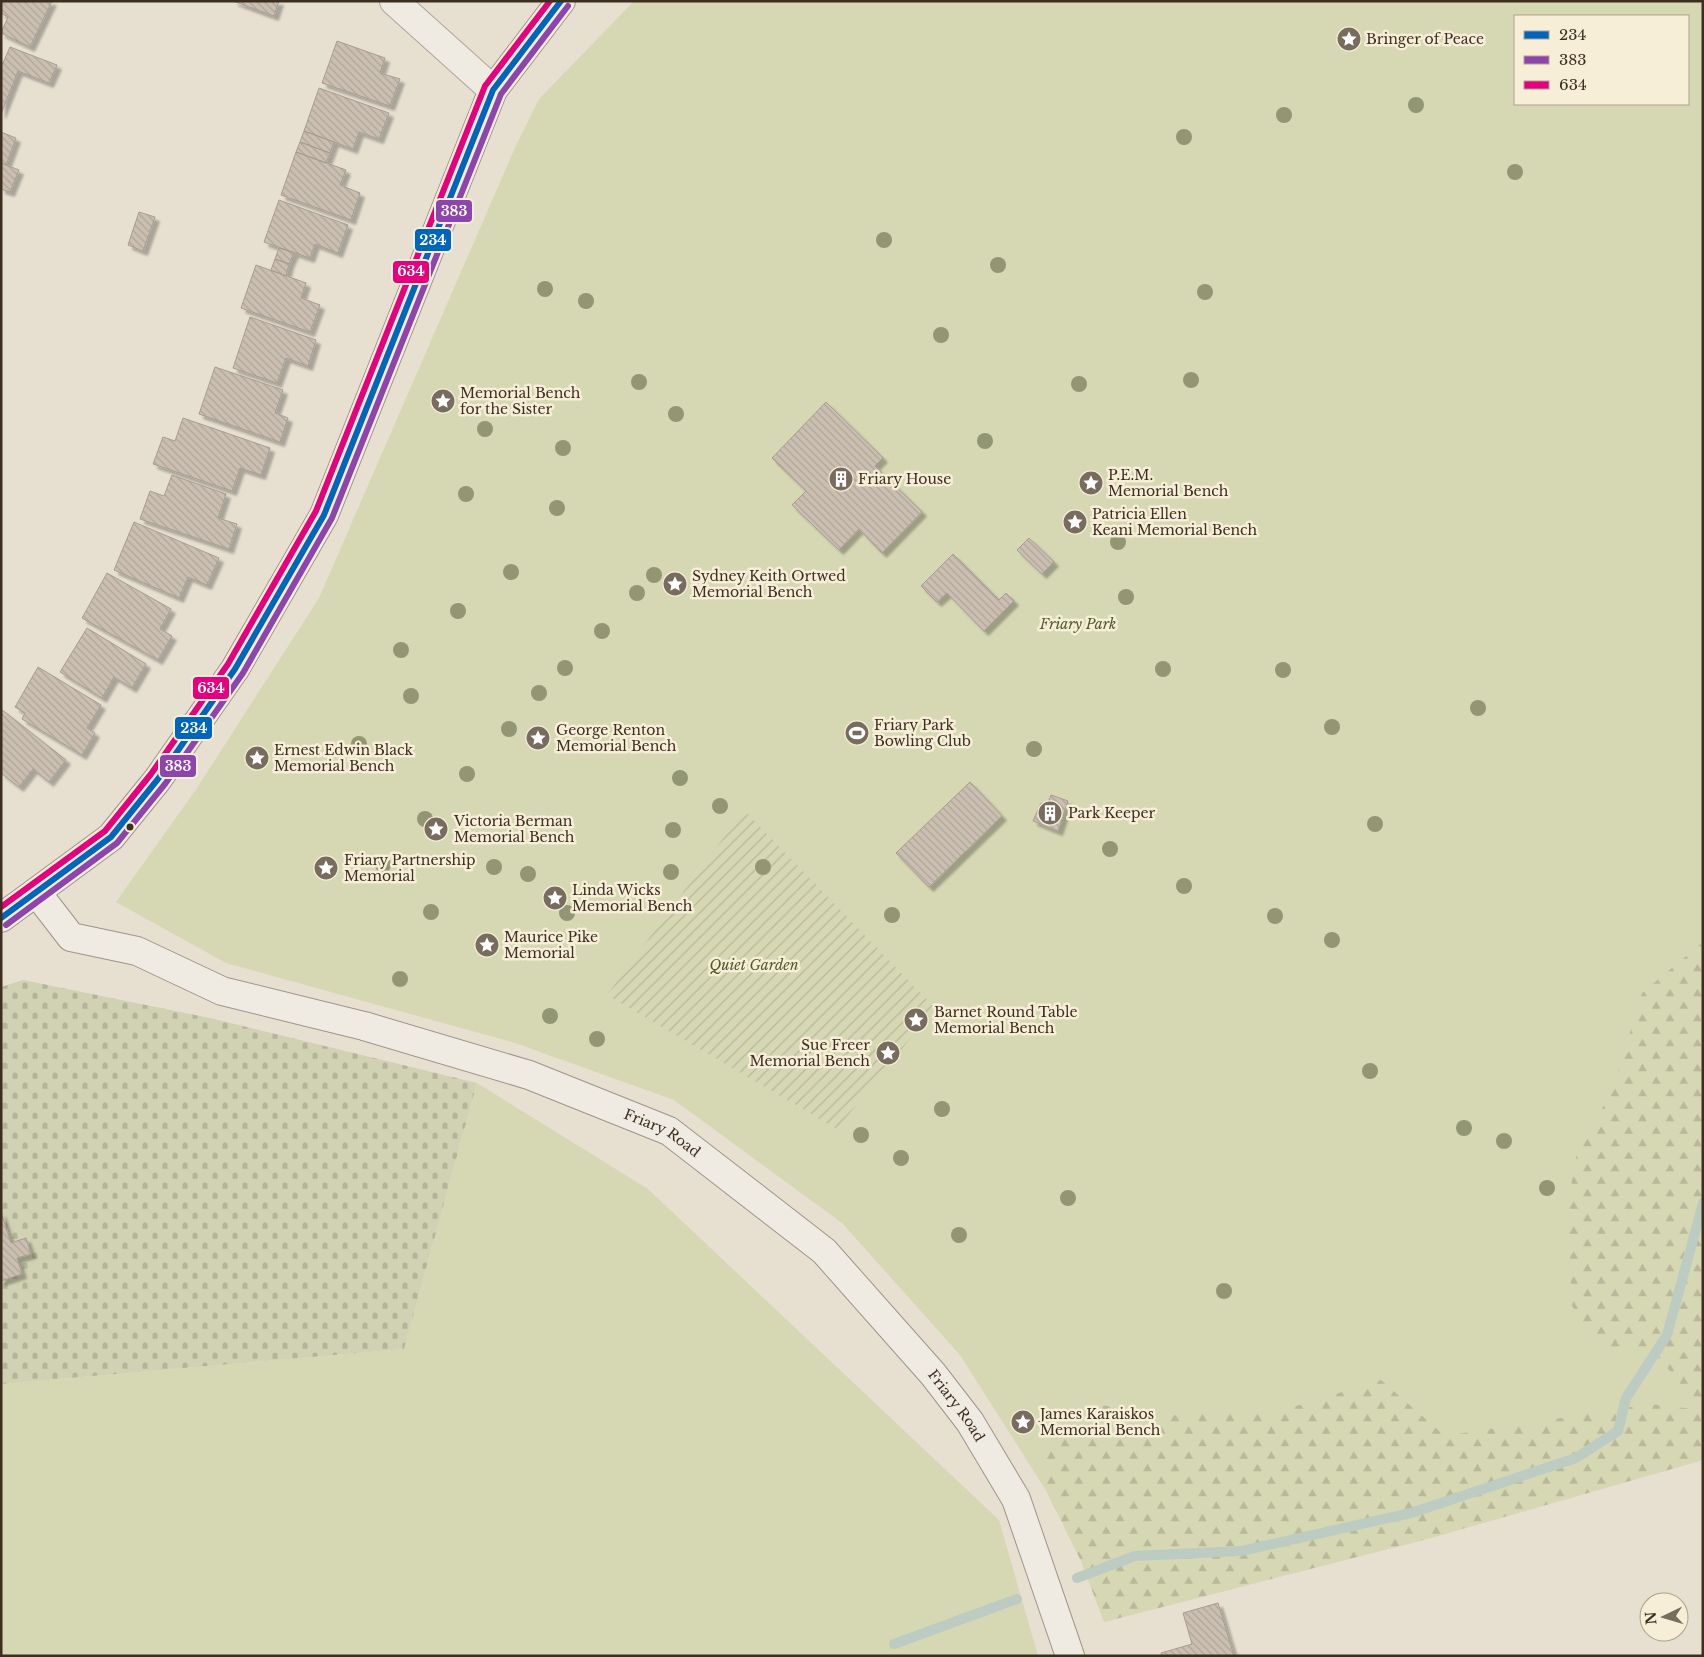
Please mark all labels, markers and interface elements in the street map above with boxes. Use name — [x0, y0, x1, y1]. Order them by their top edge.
legend — [1514, 15, 1689, 105]
text: 234 — [1559, 25, 1586, 44]
place icon: Bringer of Peace — [1336, 26, 1362, 52]
place label: Bringer of Peace — [1366, 30, 1484, 48]
text: 383 — [1559, 50, 1587, 69]
text: 634 — [1559, 75, 1587, 94]
line badge: 383 — [435, 199, 473, 223]
text: 383 — [441, 202, 467, 220]
line badge: 234 — [414, 228, 452, 252]
text: 234 — [419, 231, 447, 249]
line badge: 634 — [392, 260, 430, 284]
text: 634 — [397, 262, 425, 280]
place label: Memorial Bench for the Sister — [460, 384, 581, 418]
place icon: Memorial Bench for the Sister — [430, 388, 456, 414]
building icon: Friary House — [828, 466, 854, 492]
place label: P.E.M. Memorial Bench — [1108, 466, 1229, 500]
place label: Friary House — [858, 470, 951, 488]
place icon: P.E.M. Memorial Bench — [1078, 470, 1104, 496]
place label: Patricia Ellen Keani Memorial Bench — [1092, 505, 1258, 539]
place icon: Patricia Ellen Keani Memorial Bench — [1062, 509, 1088, 535]
place label: Sydney Keith Ortwed Memorial Bench — [692, 567, 846, 601]
place icon: Sydney Keith Ortwed Memorial Bench — [662, 571, 688, 597]
park label: Friary Park — [1039, 615, 1116, 633]
line badge: 634 — [192, 676, 230, 700]
text: 634 — [197, 679, 225, 697]
line badge: 234 — [174, 716, 213, 740]
place label: Friary Park Bowling Club — [874, 716, 971, 750]
text: 234 — [180, 719, 208, 737]
sports icon: Friary Park Bowling Club — [844, 720, 870, 746]
place label: George Renton Memorial Bench — [556, 721, 677, 755]
place icon: George Renton Memorial Bench — [525, 725, 551, 751]
place label: Ernest Edwin Black Memorial Bench — [274, 741, 414, 775]
place icon: Ernest Edwin Black Memorial Bench — [244, 745, 270, 771]
line badge: 383 — [159, 754, 197, 778]
text: 383 — [165, 757, 191, 775]
building icon: Park Keeper — [1037, 800, 1063, 826]
place label: Park Keeper — [1068, 804, 1155, 822]
place label: Victoria Berman Memorial Bench — [453, 812, 575, 846]
place icon: Victoria Berman Memorial Bench — [423, 816, 449, 842]
unlabelled marker — [125, 822, 135, 832]
place label: Friary Partnership Memorial — [344, 851, 475, 885]
place icon: Friary Partnership Memorial — [313, 855, 339, 881]
place label: Linda Wicks Memorial Bench — [572, 881, 693, 915]
place icon: Linda Wicks Memorial Bench — [542, 885, 568, 911]
place label: Maurice Pike Memorial — [504, 928, 598, 962]
place icon: Maurice Pike Memorial — [474, 932, 500, 958]
park label: Quiet Garden — [710, 956, 799, 974]
place label: Barnet Round Table Memorial Bench — [934, 1003, 1078, 1037]
place icon: Barnet Round Table Memorial Bench — [903, 1007, 929, 1033]
place label: Sue Freer Memorial Bench — [750, 1036, 870, 1070]
place icon: Sue Freer Memorial Bench — [875, 1040, 901, 1066]
street label: Friary Road — [621, 1105, 704, 1161]
street label: Friary Road — [924, 1366, 989, 1445]
place label: James Karaiskos Memorial Bench — [1038, 1405, 1161, 1439]
place icon: James Karaiskos Memorial Bench — [1010, 1409, 1036, 1435]
north arrow — [1639, 1592, 1689, 1642]
text: N — [1642, 1611, 1661, 1625]

